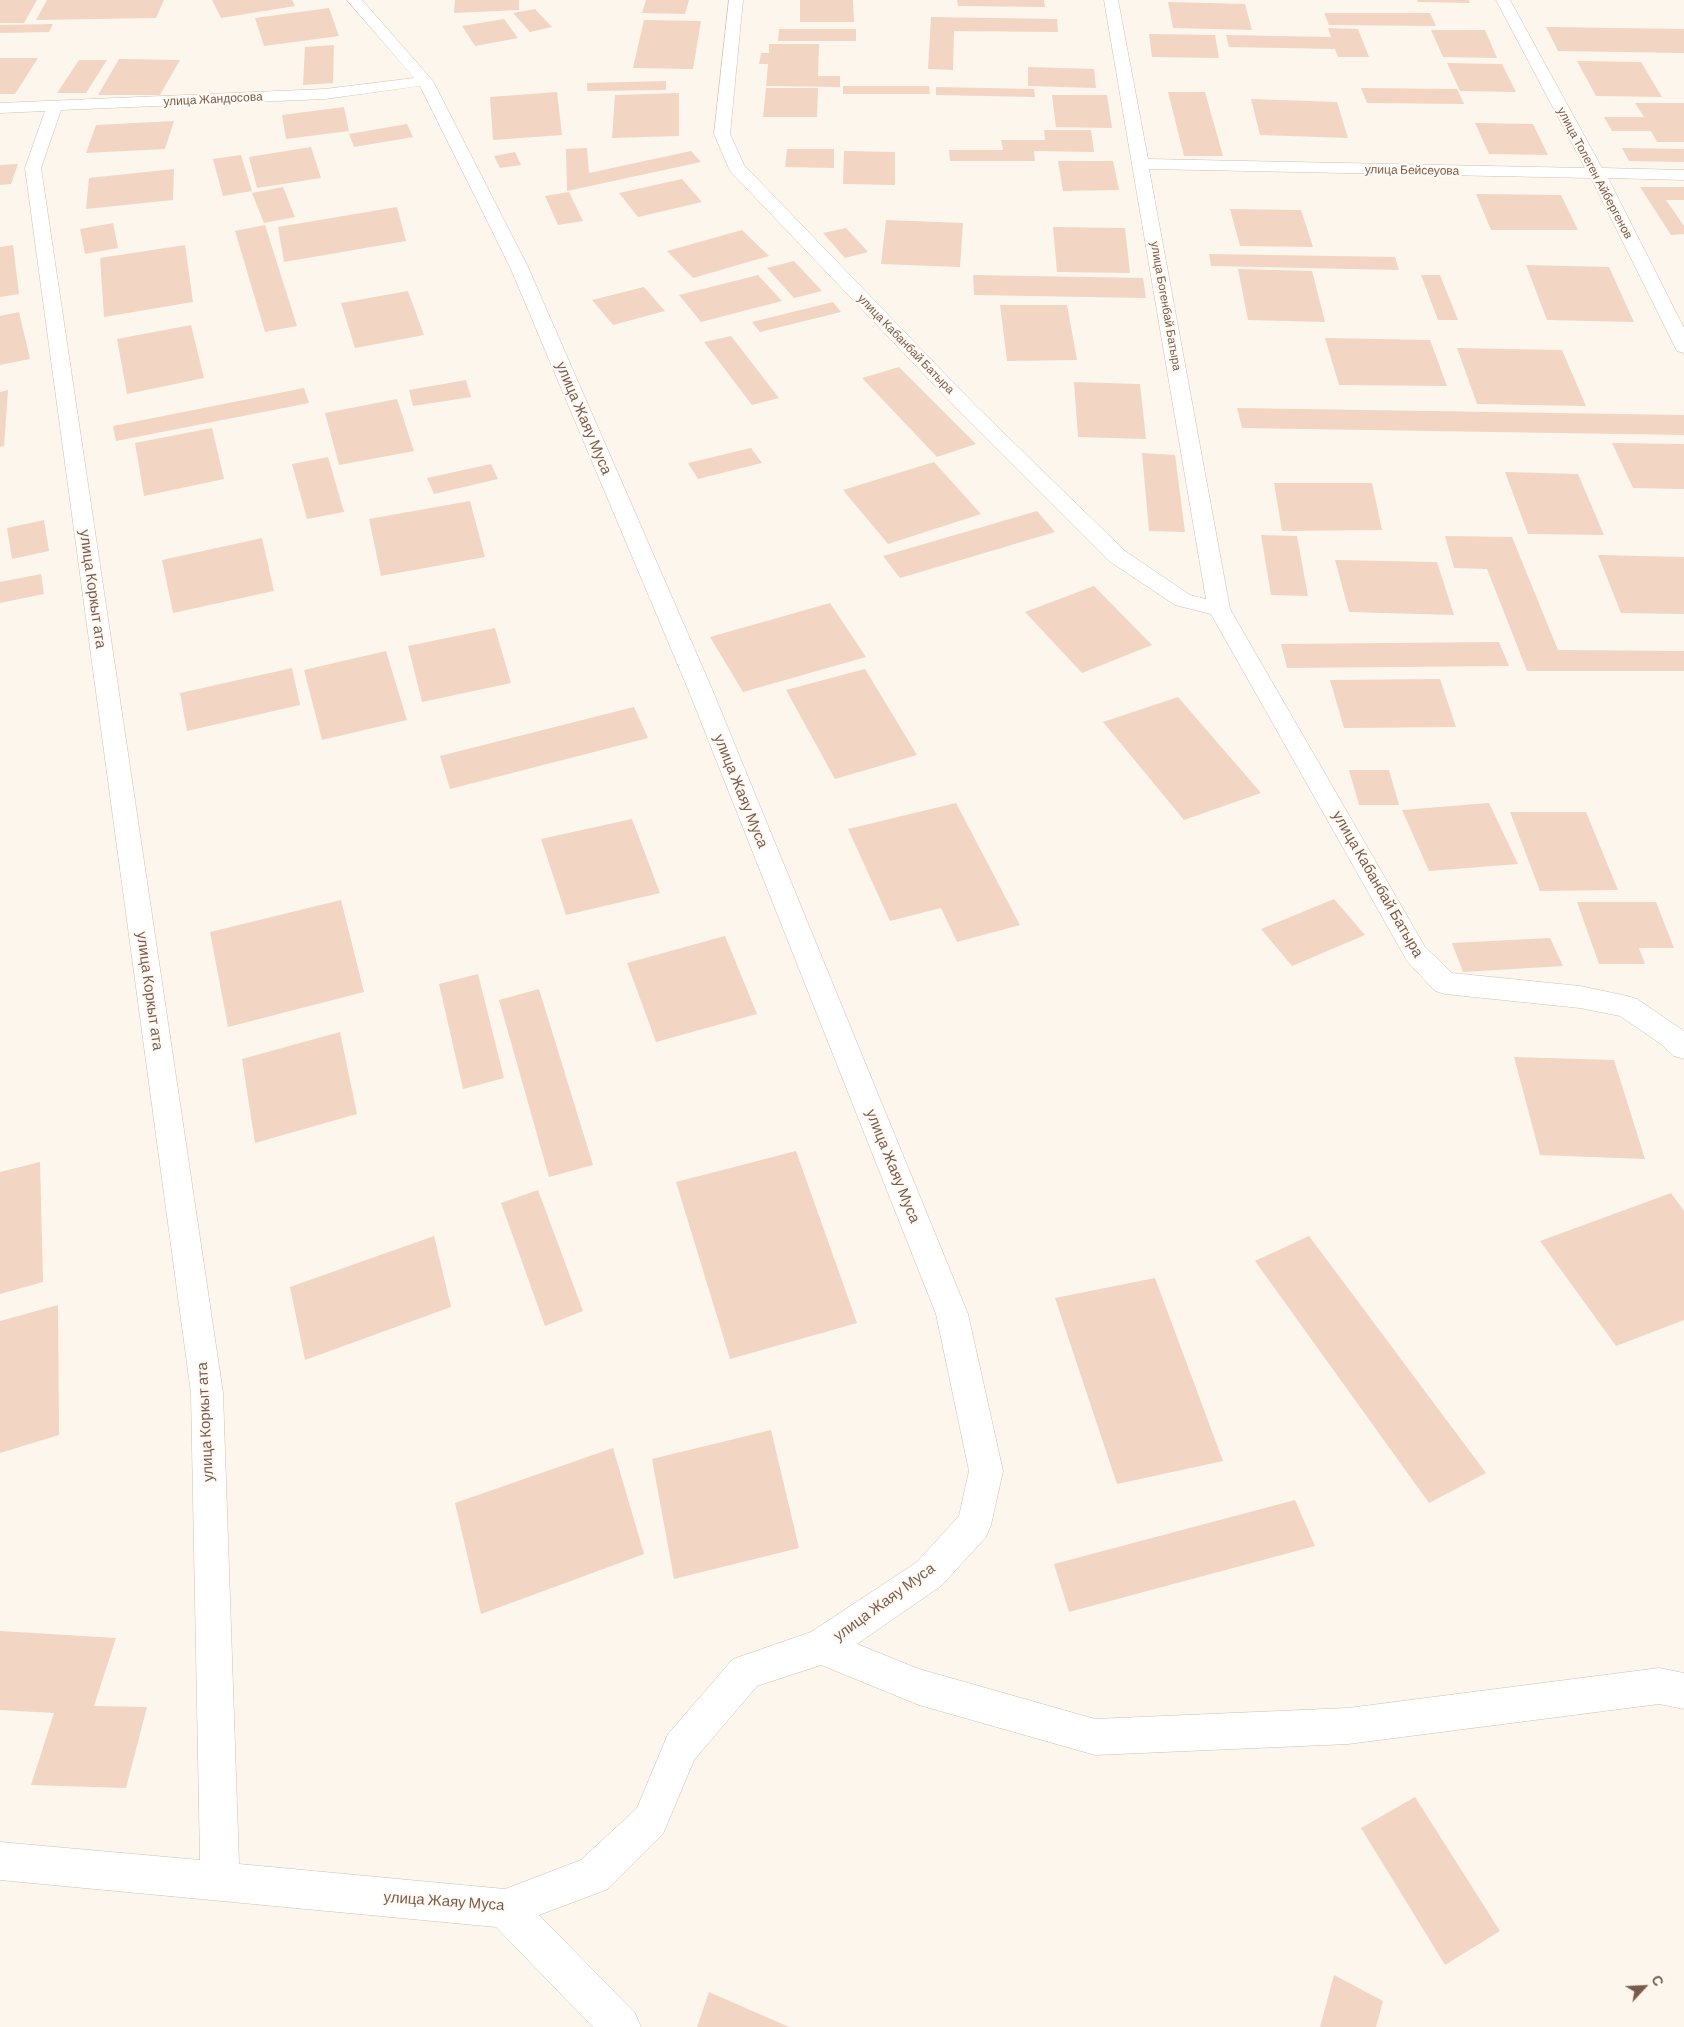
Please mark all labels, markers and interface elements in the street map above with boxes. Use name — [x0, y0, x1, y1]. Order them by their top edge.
street label: улица Жандосова — [163, 89, 263, 109]
street label: улица Толеген Айбергенов — [1554, 105, 1636, 241]
street label: улица Бейсеуова — [1365, 162, 1459, 178]
street label: улица Богенбай Батыра — [1147, 240, 1185, 372]
street label: улица Кабанбай Батыра — [855, 291, 957, 397]
street label: улица Жаяу Муса — [552, 359, 616, 477]
street label: улица Коркыт ата — [76, 528, 110, 650]
street label: улица Жаяу Муса — [710, 732, 772, 850]
street label: улица Кабанбай Батыра — [1329, 807, 1427, 961]
street label: улица Коркыт ата — [133, 930, 167, 1052]
street label: улица Жаяу Муса — [862, 1107, 924, 1225]
street label: улица Коркыт ата — [193, 1362, 217, 1482]
street label: улица Жаяу Муса — [830, 1559, 938, 1645]
street label: улица Жаяу Муса — [383, 1888, 505, 1914]
north arrow — [1619, 1962, 1669, 2012]
text: С — [1648, 1972, 1668, 1989]

